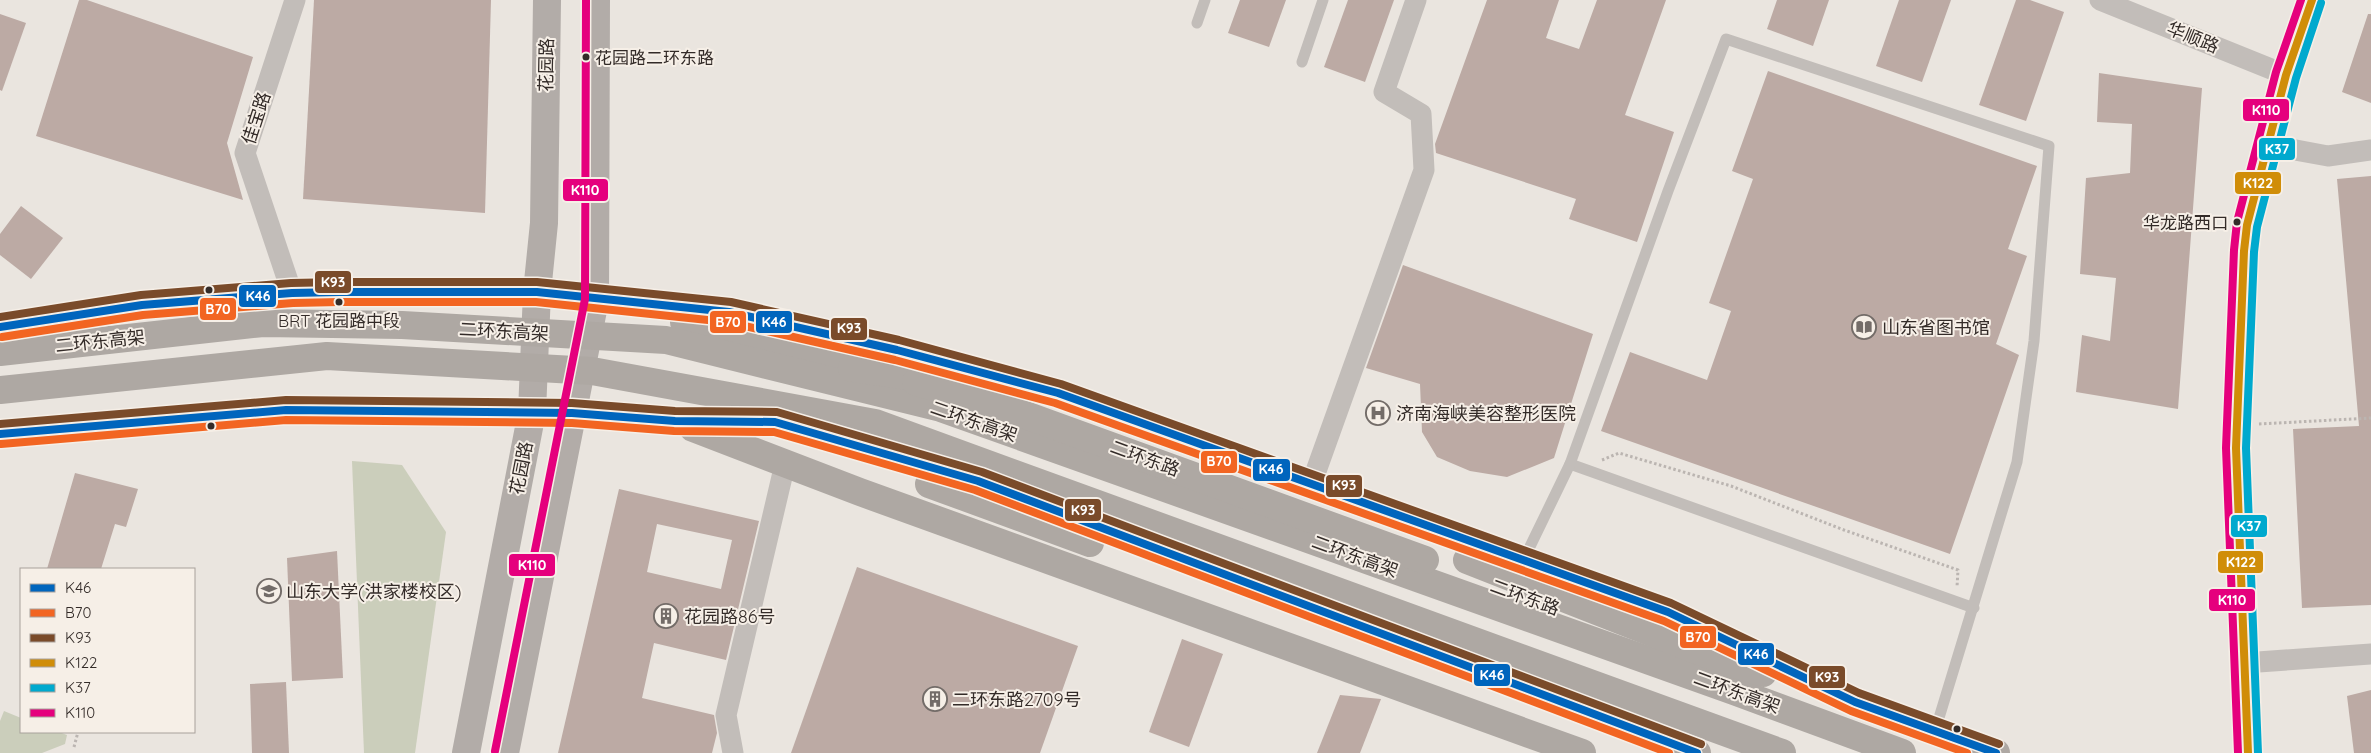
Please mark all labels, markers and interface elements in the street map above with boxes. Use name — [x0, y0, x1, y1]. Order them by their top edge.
street label: 华顺路 — [2164, 16, 2222, 58]
street label: 花园路 — [534, 38, 558, 92]
place label: 花园路二环东路 — [595, 47, 714, 68]
marker: 花园路二环东路 — [581, 52, 591, 62]
street label: 佳宝路 — [237, 89, 275, 147]
line badge: K110 — [2242, 98, 2290, 122]
text: K110 — [2252, 101, 2281, 119]
line badge: K37 — [2258, 137, 2296, 161]
text: K37 — [2265, 140, 2290, 158]
line badge: K122 — [2234, 171, 2282, 195]
text: K122 — [2243, 174, 2273, 192]
line badge: K110 — [562, 178, 609, 202]
text: K110 — [571, 181, 600, 199]
place label: 华龙路西口 — [2143, 212, 2228, 233]
marker: 华龙路西口 — [2232, 217, 2242, 227]
line badge: K93 — [314, 270, 352, 294]
text: K93 — [321, 273, 345, 291]
line badge: K46 — [238, 284, 277, 308]
unlabelled marker — [204, 285, 214, 295]
text: K46 — [245, 287, 271, 305]
line badge: B70 — [199, 297, 237, 321]
marker: BRT 花园路中段 — [334, 297, 344, 307]
text: B70 — [205, 300, 231, 318]
place label: BRT 花园路中段 — [278, 310, 400, 331]
line badge: B70 — [709, 310, 747, 334]
line badge: K46 — [755, 310, 793, 334]
text: B70 — [715, 313, 741, 331]
text: K46 — [761, 313, 787, 331]
library icon: 山东省图书馆 — [1851, 314, 1877, 340]
place label: 山东省图书馆 — [1882, 316, 1990, 339]
street label: 二环东高架 — [458, 317, 550, 345]
line badge: K93 — [830, 317, 868, 341]
text: K93 — [837, 319, 861, 337]
street label: 二环东高架 — [54, 325, 146, 357]
street label: 二环东高架 — [928, 395, 1020, 447]
hospital icon: 济南海峡美容整形医院 — [1365, 400, 1391, 426]
place label: 济南海峡美容整形医院 — [1396, 402, 1576, 425]
unlabelled marker — [206, 421, 216, 431]
street label: 二环东路 — [1107, 435, 1183, 481]
street label: 花园路 — [505, 439, 537, 497]
line badge: B70 — [1200, 450, 1238, 474]
text: B70 — [1206, 452, 1232, 470]
line badge: K46 — [1252, 458, 1291, 482]
text: K46 — [1258, 460, 1284, 478]
line badge: K93 — [1325, 474, 1363, 498]
text: K93 — [1332, 476, 1356, 494]
line badge: K93 — [1064, 498, 1102, 522]
text: K93 — [1071, 501, 1095, 519]
line badge: K37 — [2230, 514, 2268, 538]
text: K37 — [2237, 517, 2262, 535]
street label: 二环东高架 — [1309, 530, 1401, 582]
line badge: K122 — [2217, 550, 2264, 574]
line badge: K110 — [508, 553, 556, 577]
text: K122 — [2226, 553, 2256, 571]
text: K110 — [518, 556, 547, 574]
legend — [20, 568, 195, 733]
street label: 二环东路 — [1487, 574, 1563, 620]
text: K46 — [65, 578, 91, 597]
school or university icon: 山东大学(洪家楼校区) — [256, 578, 282, 604]
place label: 山东大学(洪家楼校区) — [286, 580, 461, 603]
line badge: K110 — [2208, 588, 2256, 612]
text: K110 — [2218, 591, 2247, 609]
text: B70 — [65, 603, 91, 622]
building icon: 花园路86号 — [653, 603, 679, 629]
place label: 花园路86号 — [684, 605, 775, 628]
line badge: B70 — [1679, 625, 1717, 649]
text: K93 — [65, 628, 91, 647]
text: B70 — [1685, 628, 1711, 646]
line badge: K46 — [1737, 642, 1775, 666]
text: K46 — [1743, 645, 1769, 663]
text: K122 — [65, 653, 97, 672]
line badge: K46 — [1473, 663, 1511, 687]
line badge: K93 — [1808, 665, 1846, 689]
text: K46 — [1479, 666, 1505, 684]
street label: 二环东高架 — [1691, 666, 1783, 718]
text: K93 — [1815, 668, 1839, 686]
text: K37 — [65, 678, 91, 697]
building icon: 二环东路2709号 — [922, 686, 948, 712]
place label: 二环东路2709号 — [952, 688, 1082, 711]
text: K110 — [65, 703, 95, 722]
unlabelled marker — [1952, 724, 1962, 734]

